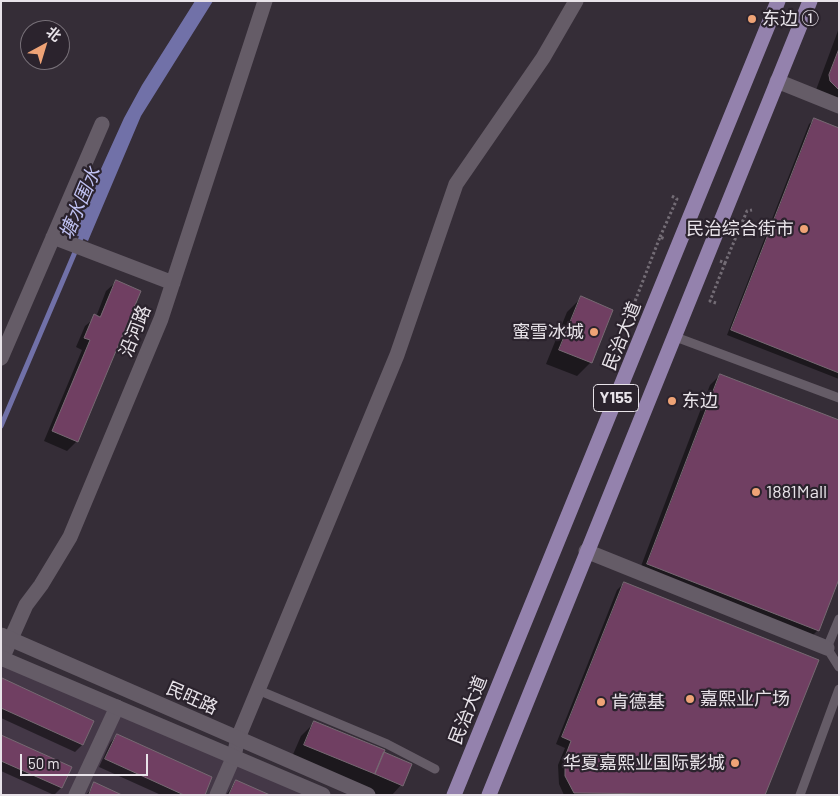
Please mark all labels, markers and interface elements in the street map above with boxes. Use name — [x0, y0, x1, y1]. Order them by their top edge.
place label: 东边 ① — [762, 8, 820, 30]
marker: 东边 ① — [746, 13, 758, 25]
north arrow — [20, 20, 70, 70]
text: 北 — [43, 23, 65, 45]
water label: 塘水围水 — [55, 164, 105, 242]
place label: 民治综合街市 — [686, 218, 794, 240]
marker: 民治综合街市 — [798, 223, 810, 235]
street label: 民治大道 — [599, 299, 645, 373]
street label: 沿河路 — [115, 302, 155, 360]
place label: 蜜雪冰城 — [512, 321, 584, 343]
marker: 蜜雪冰城 — [588, 326, 600, 338]
road number: Y155 — [594, 384, 638, 412]
place label: 东边 — [682, 390, 718, 412]
marker: 东边 — [666, 395, 678, 407]
place label: 1881Mall — [766, 481, 827, 503]
marker: 1881Mall — [750, 486, 762, 498]
street label: 民治大道 — [445, 673, 491, 747]
street label: 民旺路 — [163, 677, 221, 719]
place label: 嘉熙业广场 — [700, 688, 790, 710]
place label: 肯德基 — [611, 691, 665, 713]
marker: 嘉熙业广场 — [684, 693, 696, 705]
marker: 肯德基 — [595, 696, 607, 708]
scale bar — [22, 744, 150, 776]
place label: 华夏嘉熙业国际影城 — [563, 752, 725, 774]
text: 50 m — [28, 754, 60, 772]
marker: 华夏嘉熙业国际影城 — [729, 757, 741, 769]

